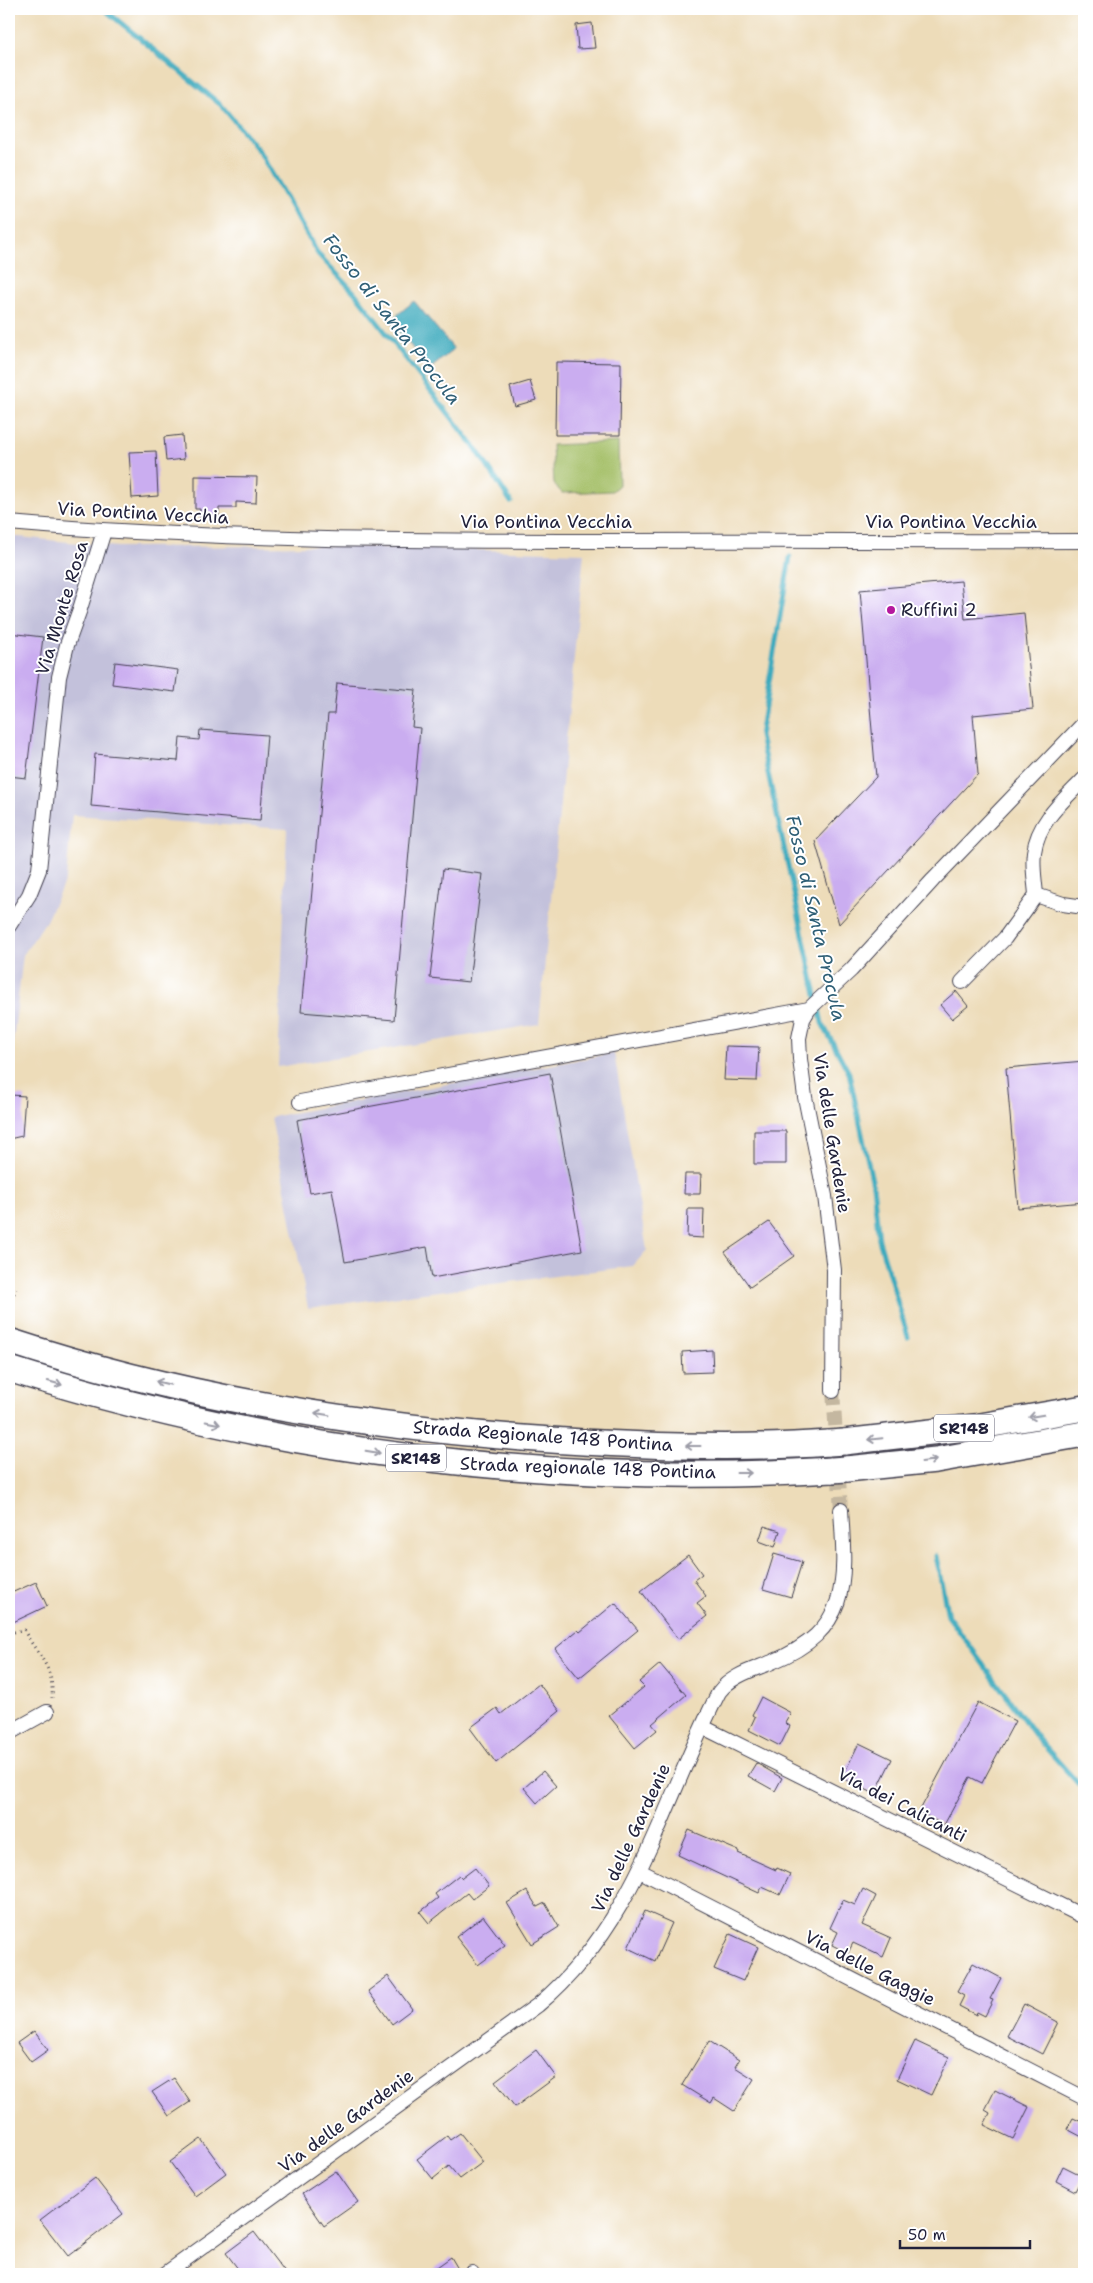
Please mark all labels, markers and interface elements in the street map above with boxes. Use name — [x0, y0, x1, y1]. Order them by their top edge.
water label: Fosso di Santa Procula — [317, 228, 467, 410]
street label: Via Pontina Vecchia — [57, 497, 229, 529]
street label: Via Pontina Vecchia — [460, 510, 632, 534]
street label: Via Pontina Vecchia — [865, 510, 1037, 534]
street label: Via Monte Rosa — [30, 538, 94, 678]
place label: Ruffini 2 — [901, 598, 977, 622]
marker: Ruffini 2 — [885, 604, 897, 616]
water label: Fosso di Santa Procula — [780, 813, 852, 1023]
street label: Via delle Gardenie — [807, 1051, 857, 1215]
one-way arrow — [47, 1378, 63, 1388]
one-way arrow — [155, 1378, 171, 1387]
one-way arrow — [315, 1409, 331, 1419]
one-way arrow — [1029, 1412, 1045, 1422]
street label: Strada Regionale 148 Pontina — [412, 1415, 674, 1457]
road number: SR148 — [934, 1415, 994, 1442]
one-way arrow — [204, 1418, 220, 1428]
one-way arrow — [868, 1434, 884, 1444]
one-way arrow — [685, 1441, 702, 1451]
road number: SR148 — [386, 1445, 446, 1472]
one-way arrow — [364, 1447, 380, 1457]
street label: Strada regionale 148 Pontina — [460, 1452, 716, 1484]
one-way arrow — [921, 1456, 937, 1466]
one-way arrow — [736, 1468, 752, 1478]
street label: Via delle Gardenie — [586, 1760, 676, 1916]
street label: Via dei Calicanti — [833, 1762, 971, 1848]
street label: Via delle Gaggie — [800, 1925, 940, 2011]
street label: Via delle Gardenie — [273, 2064, 419, 2178]
scale bar — [900, 2218, 1030, 2250]
text: 50 m — [908, 2225, 946, 2245]

